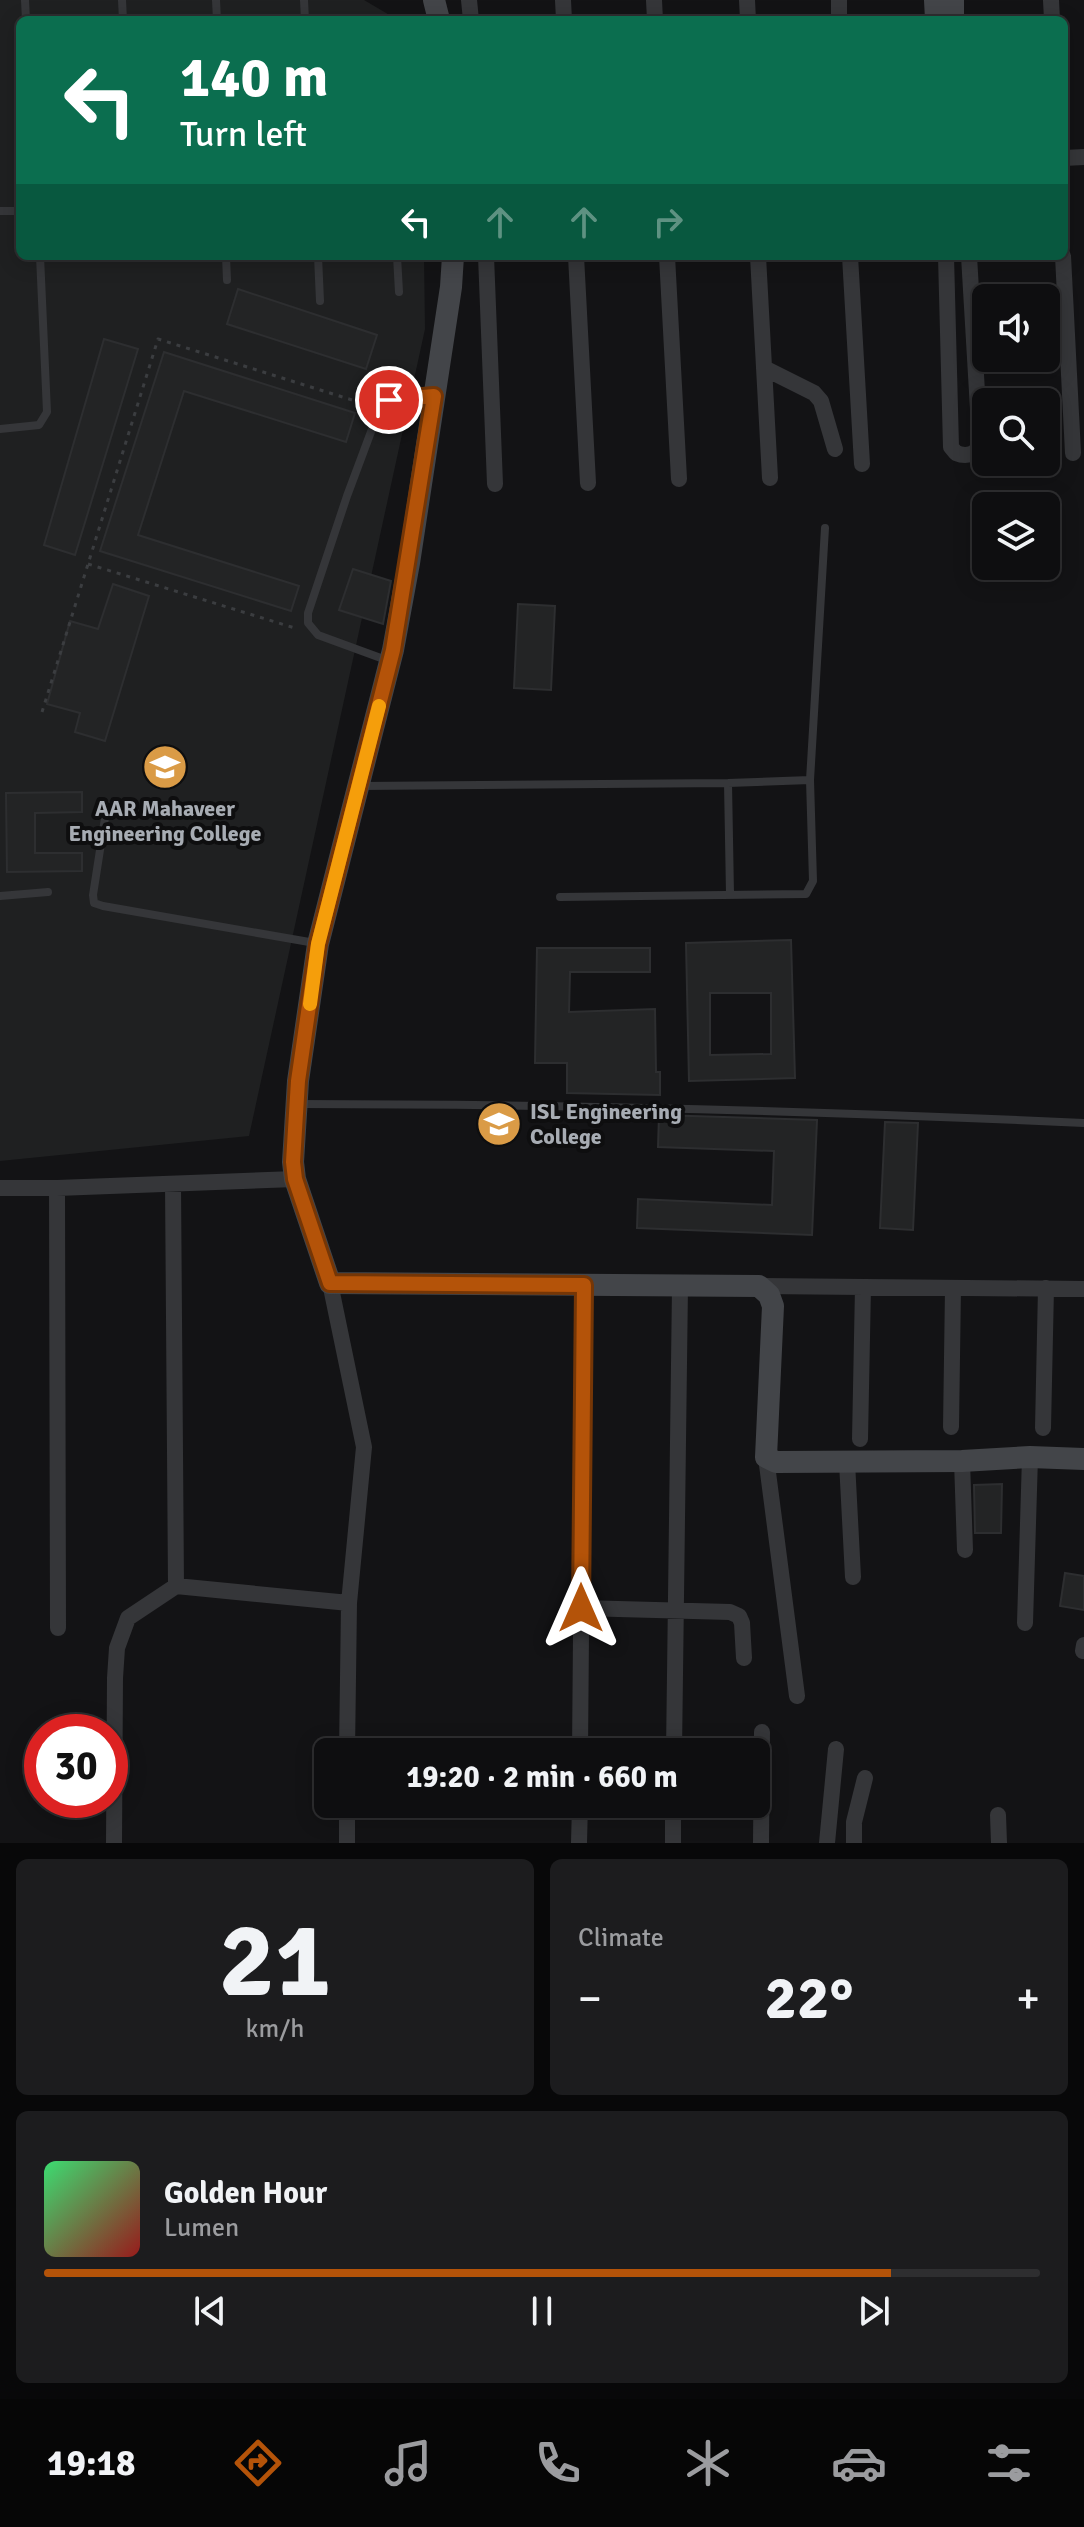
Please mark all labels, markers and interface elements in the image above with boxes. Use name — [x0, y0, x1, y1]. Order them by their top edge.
text: 140 m — [180, 43, 328, 112]
icon: left — [48, 48, 152, 152]
text: Turn left — [180, 112, 307, 157]
icon: left — [394, 200, 438, 244]
icon: ahead — [478, 200, 522, 244]
icon: ahead — [562, 200, 606, 244]
icon: right — [646, 200, 690, 244]
map controls — [972, 284, 1060, 580]
button: sound — [972, 284, 1060, 372]
pin — [355, 366, 423, 434]
icon: arrive — [367, 378, 411, 422]
button: search — [972, 388, 1060, 476]
button: layers — [972, 492, 1060, 580]
school or university icon: AAR Mahaveer Engineering College — [141, 743, 189, 791]
place label: AAR Mahaveer Engineering College — [69, 795, 262, 847]
place label: ISL Engineering College — [530, 1098, 682, 1150]
school or university icon: ISL Engineering College — [475, 1100, 523, 1148]
position arrow — [539, 1566, 623, 1650]
speed limit sign: 30 — [24, 1714, 128, 1818]
text: 19:20 · 2 min · 660 m — [406, 1759, 678, 1796]
text: 21 — [219, 1897, 331, 2025]
text: Climate — [578, 1922, 664, 1954]
text: 22° — [765, 1962, 853, 2036]
text: − — [578, 1972, 602, 2026]
text: + — [1016, 1972, 1040, 2026]
text: km/h — [246, 2013, 304, 2045]
text: Golden Hour — [164, 2175, 327, 2212]
text: Lumen — [164, 2212, 239, 2244]
icon: previous — [188, 2289, 232, 2333]
icon: pause — [520, 2289, 564, 2333]
icon: next — [852, 2289, 896, 2333]
icon: directions — [230, 2435, 286, 2491]
icon: music — [380, 2435, 436, 2491]
icon: phone — [530, 2435, 586, 2491]
icon: climate — [680, 2435, 736, 2491]
icon: car — [831, 2435, 887, 2491]
icon: filters — [981, 2435, 1037, 2491]
text: 19:18 — [47, 2441, 135, 2486]

